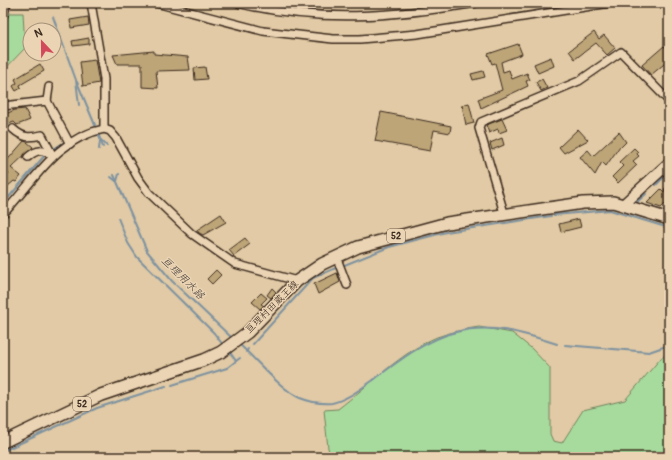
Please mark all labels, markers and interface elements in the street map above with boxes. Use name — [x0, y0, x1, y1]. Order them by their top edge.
north arrow — [22, 22, 62, 62]
text: N — [33, 26, 45, 41]
road number: 52 — [387, 229, 405, 243]
water label: 亘理用水路 — [159, 254, 208, 303]
street label: 亘理村田蔵王線 — [243, 278, 301, 336]
road number: 52 — [73, 397, 91, 411]

